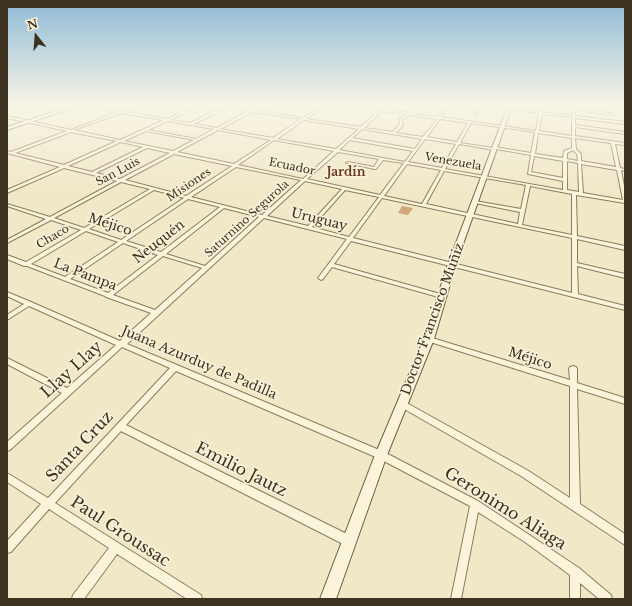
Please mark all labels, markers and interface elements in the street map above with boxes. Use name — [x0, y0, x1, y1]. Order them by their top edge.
north arrow — [16, 16, 56, 56]
text: N — [25, 16, 39, 33]
street label: Venezuela — [424, 151, 482, 173]
street label: San Luis — [94, 155, 142, 189]
street label: Ecuador — [268, 156, 316, 178]
street label: Misiones — [164, 165, 214, 205]
district label: Jardín — [327, 166, 365, 180]
street label: Saturnino Segurola — [202, 178, 292, 260]
street label: Uruguay — [289, 205, 349, 235]
street label: Méjico — [86, 211, 134, 239]
street label: Neuquén — [130, 217, 188, 267]
street label: Chaco — [34, 222, 72, 252]
street label: Doctor Francisco Muñiz — [398, 241, 468, 397]
street label: La Pampa — [51, 256, 119, 294]
street label: Juana Azurduy de Padilla — [119, 323, 279, 403]
street label: Llay Llay — [37, 338, 107, 402]
street label: Méjico — [506, 345, 554, 373]
street label: Santa Cruz — [42, 408, 118, 486]
street label: Emilio Jautz — [192, 439, 290, 501]
street label: Geronimo Aliaga — [441, 464, 569, 554]
street label: Paul Groussac — [67, 493, 173, 571]

